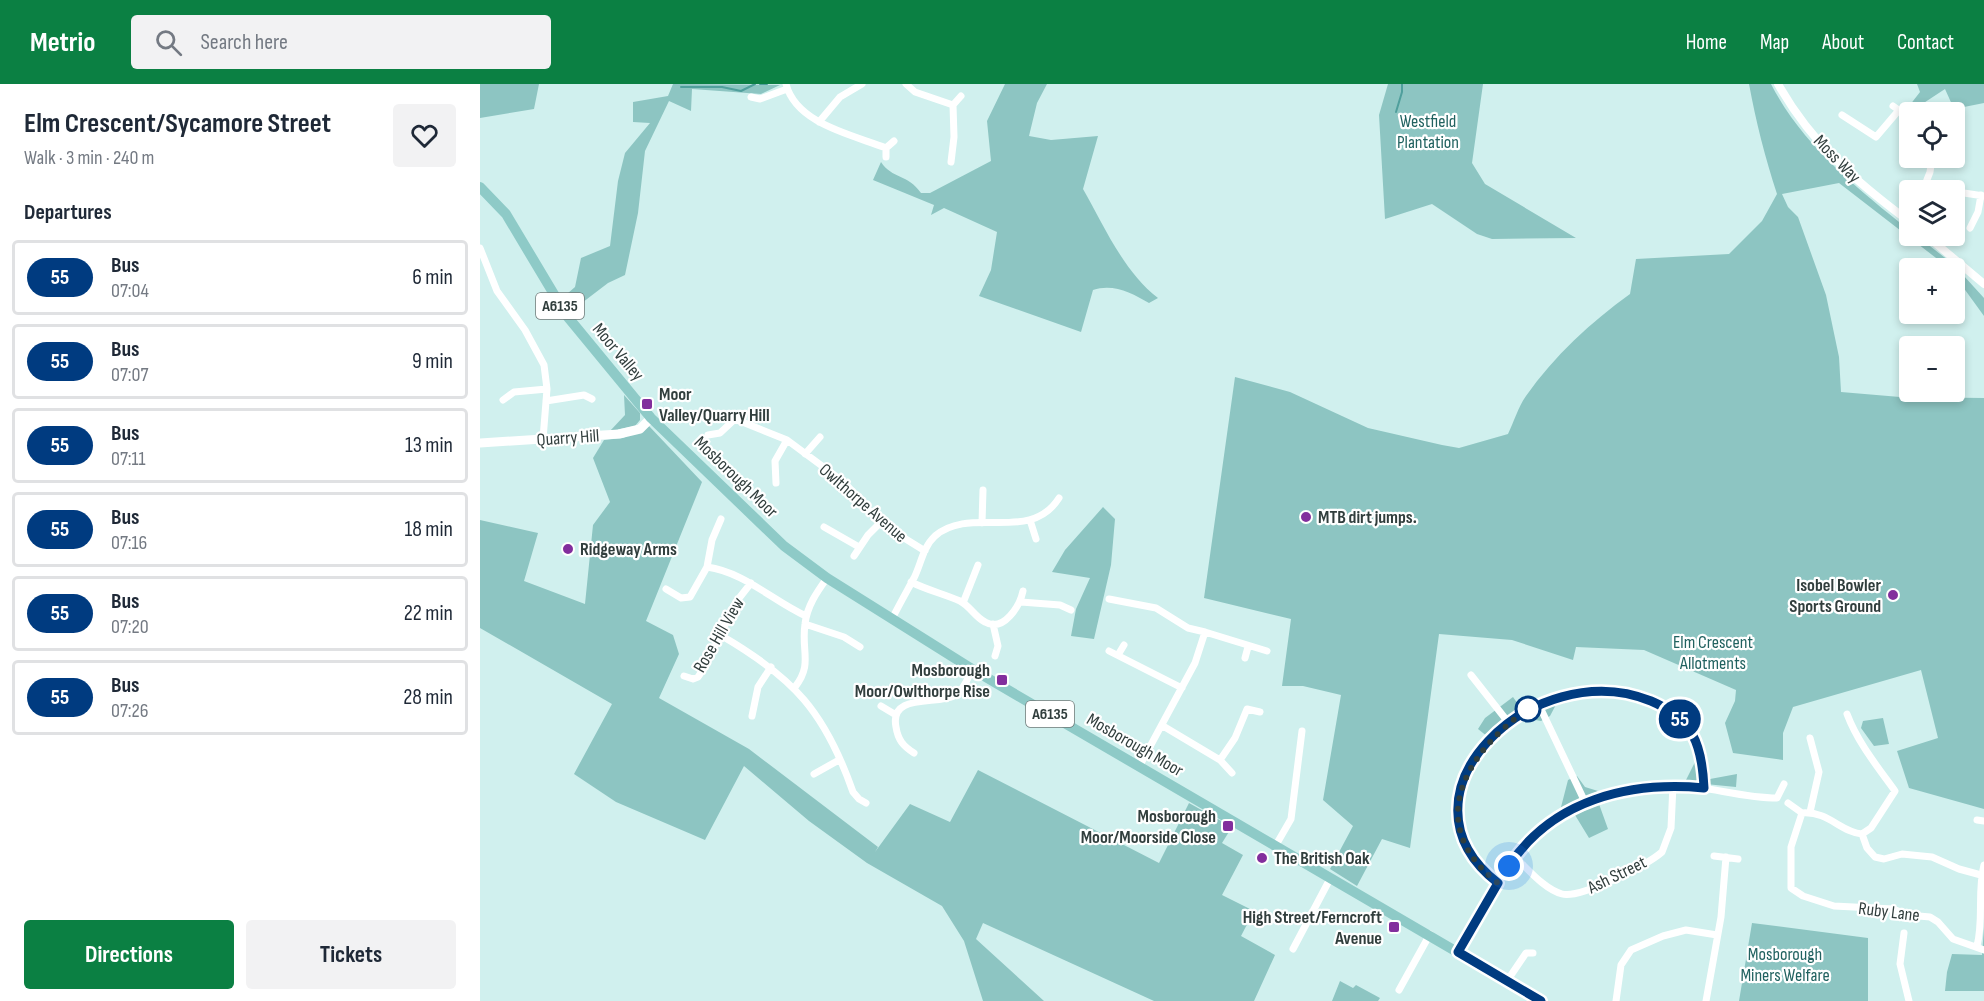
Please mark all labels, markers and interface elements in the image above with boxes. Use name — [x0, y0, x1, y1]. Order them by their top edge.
search box — [131, 15, 551, 69]
text: Metrio — [30, 26, 95, 59]
icon: search — [152, 26, 185, 59]
text: Search here — [200, 29, 288, 56]
text: Home — [1686, 30, 1727, 55]
text: Map — [1760, 30, 1789, 55]
text: About — [1822, 30, 1864, 55]
text: Contact — [1897, 30, 1954, 55]
map controls — [1899, 102, 1965, 402]
button: locate — [1899, 102, 1965, 168]
button: heart — [393, 104, 456, 167]
text: Elm Crescent/Sycamore Street — [24, 107, 331, 140]
park label: Westfield Plantation — [1397, 111, 1459, 153]
street label: Moss Way — [1809, 131, 1865, 187]
text: Walk · 3 min · 240 m — [24, 146, 154, 170]
button: layers — [1899, 180, 1965, 246]
text: Departures — [24, 199, 112, 226]
text: Bus — [111, 252, 140, 279]
button: + — [1899, 258, 1965, 324]
text: 6 min — [412, 264, 453, 291]
text: 55 — [51, 265, 69, 290]
text: 07:04 — [111, 279, 149, 303]
road number: A6135 — [536, 293, 584, 319]
street label: Moor Valley — [588, 319, 648, 385]
text: Bus — [111, 336, 140, 363]
button: − — [1899, 336, 1965, 402]
text: 9 min — [412, 348, 453, 375]
text: 55 — [51, 349, 69, 374]
text: 07:07 — [111, 363, 148, 387]
place label: Moor Valley/Quarry Hill — [659, 384, 770, 426]
marker: Moor Valley/Quarry Hill — [640, 397, 654, 411]
text: Bus — [111, 420, 140, 447]
street label: Quarry Hill — [536, 425, 600, 451]
text: 13 min — [405, 432, 453, 459]
street label: Mosborough Moor — [690, 432, 782, 522]
text: 55 — [51, 433, 69, 458]
text: 07:11 — [111, 447, 146, 471]
street label: Owlthorpe Avenue — [815, 459, 911, 547]
text: Bus — [111, 504, 140, 531]
place label: MTB dirt jumps. — [1318, 507, 1417, 528]
marker: MTB dirt jumps. — [1299, 510, 1313, 524]
text: 18 min — [405, 516, 453, 543]
text: 55 — [51, 517, 69, 542]
text: 07:16 — [111, 531, 147, 555]
place label: Ridgeway Arms — [580, 539, 677, 560]
marker: Ridgeway Arms — [561, 542, 575, 556]
place label: Isobel Bowler Sports Ground — [1789, 575, 1881, 617]
text: Bus — [111, 588, 140, 615]
marker: Isobel Bowler Sports Ground — [1886, 588, 1900, 602]
street label: Rose Hill View — [689, 594, 749, 676]
text: 22 min — [404, 600, 453, 627]
text: 55 — [51, 601, 69, 626]
text: 07:20 — [111, 615, 149, 639]
park label: Elm Crescent Allotments — [1673, 632, 1754, 674]
place label: Mosborough Moor/Owlthorpe Rise — [855, 660, 990, 702]
text: Bus — [111, 672, 140, 699]
marker: Mosborough Moor/Owlthorpe Rise — [995, 673, 1009, 687]
text: 28 min — [403, 684, 453, 711]
text: 55 — [51, 685, 69, 710]
unlabelled marker — [1515, 696, 1541, 722]
text: 07:26 — [111, 699, 149, 723]
line badge: 55 — [1653, 700, 1707, 738]
road number: A6135 — [1026, 701, 1074, 727]
text: 55 — [1671, 707, 1689, 732]
street label: Mosborough Moor — [1083, 709, 1187, 781]
place label: Mosborough Moor/Moorside Close — [1081, 806, 1216, 848]
marker: Mosborough Moor/Moorside Close — [1221, 819, 1235, 833]
place label: The British Oak — [1274, 848, 1370, 869]
marker: The British Oak — [1255, 851, 1269, 865]
your location — [1494, 851, 1524, 881]
street label: Ash Street — [1583, 852, 1650, 899]
street label: Ruby Lane — [1857, 898, 1921, 926]
place label: High Street/Ferncroft Avenue — [1243, 907, 1382, 949]
button: Directions — [24, 920, 234, 989]
button: Tickets — [246, 920, 456, 989]
marker: High Street/Ferncroft Avenue — [1387, 920, 1401, 934]
park label: Mosborough Miners Welfare — [1740, 944, 1830, 986]

